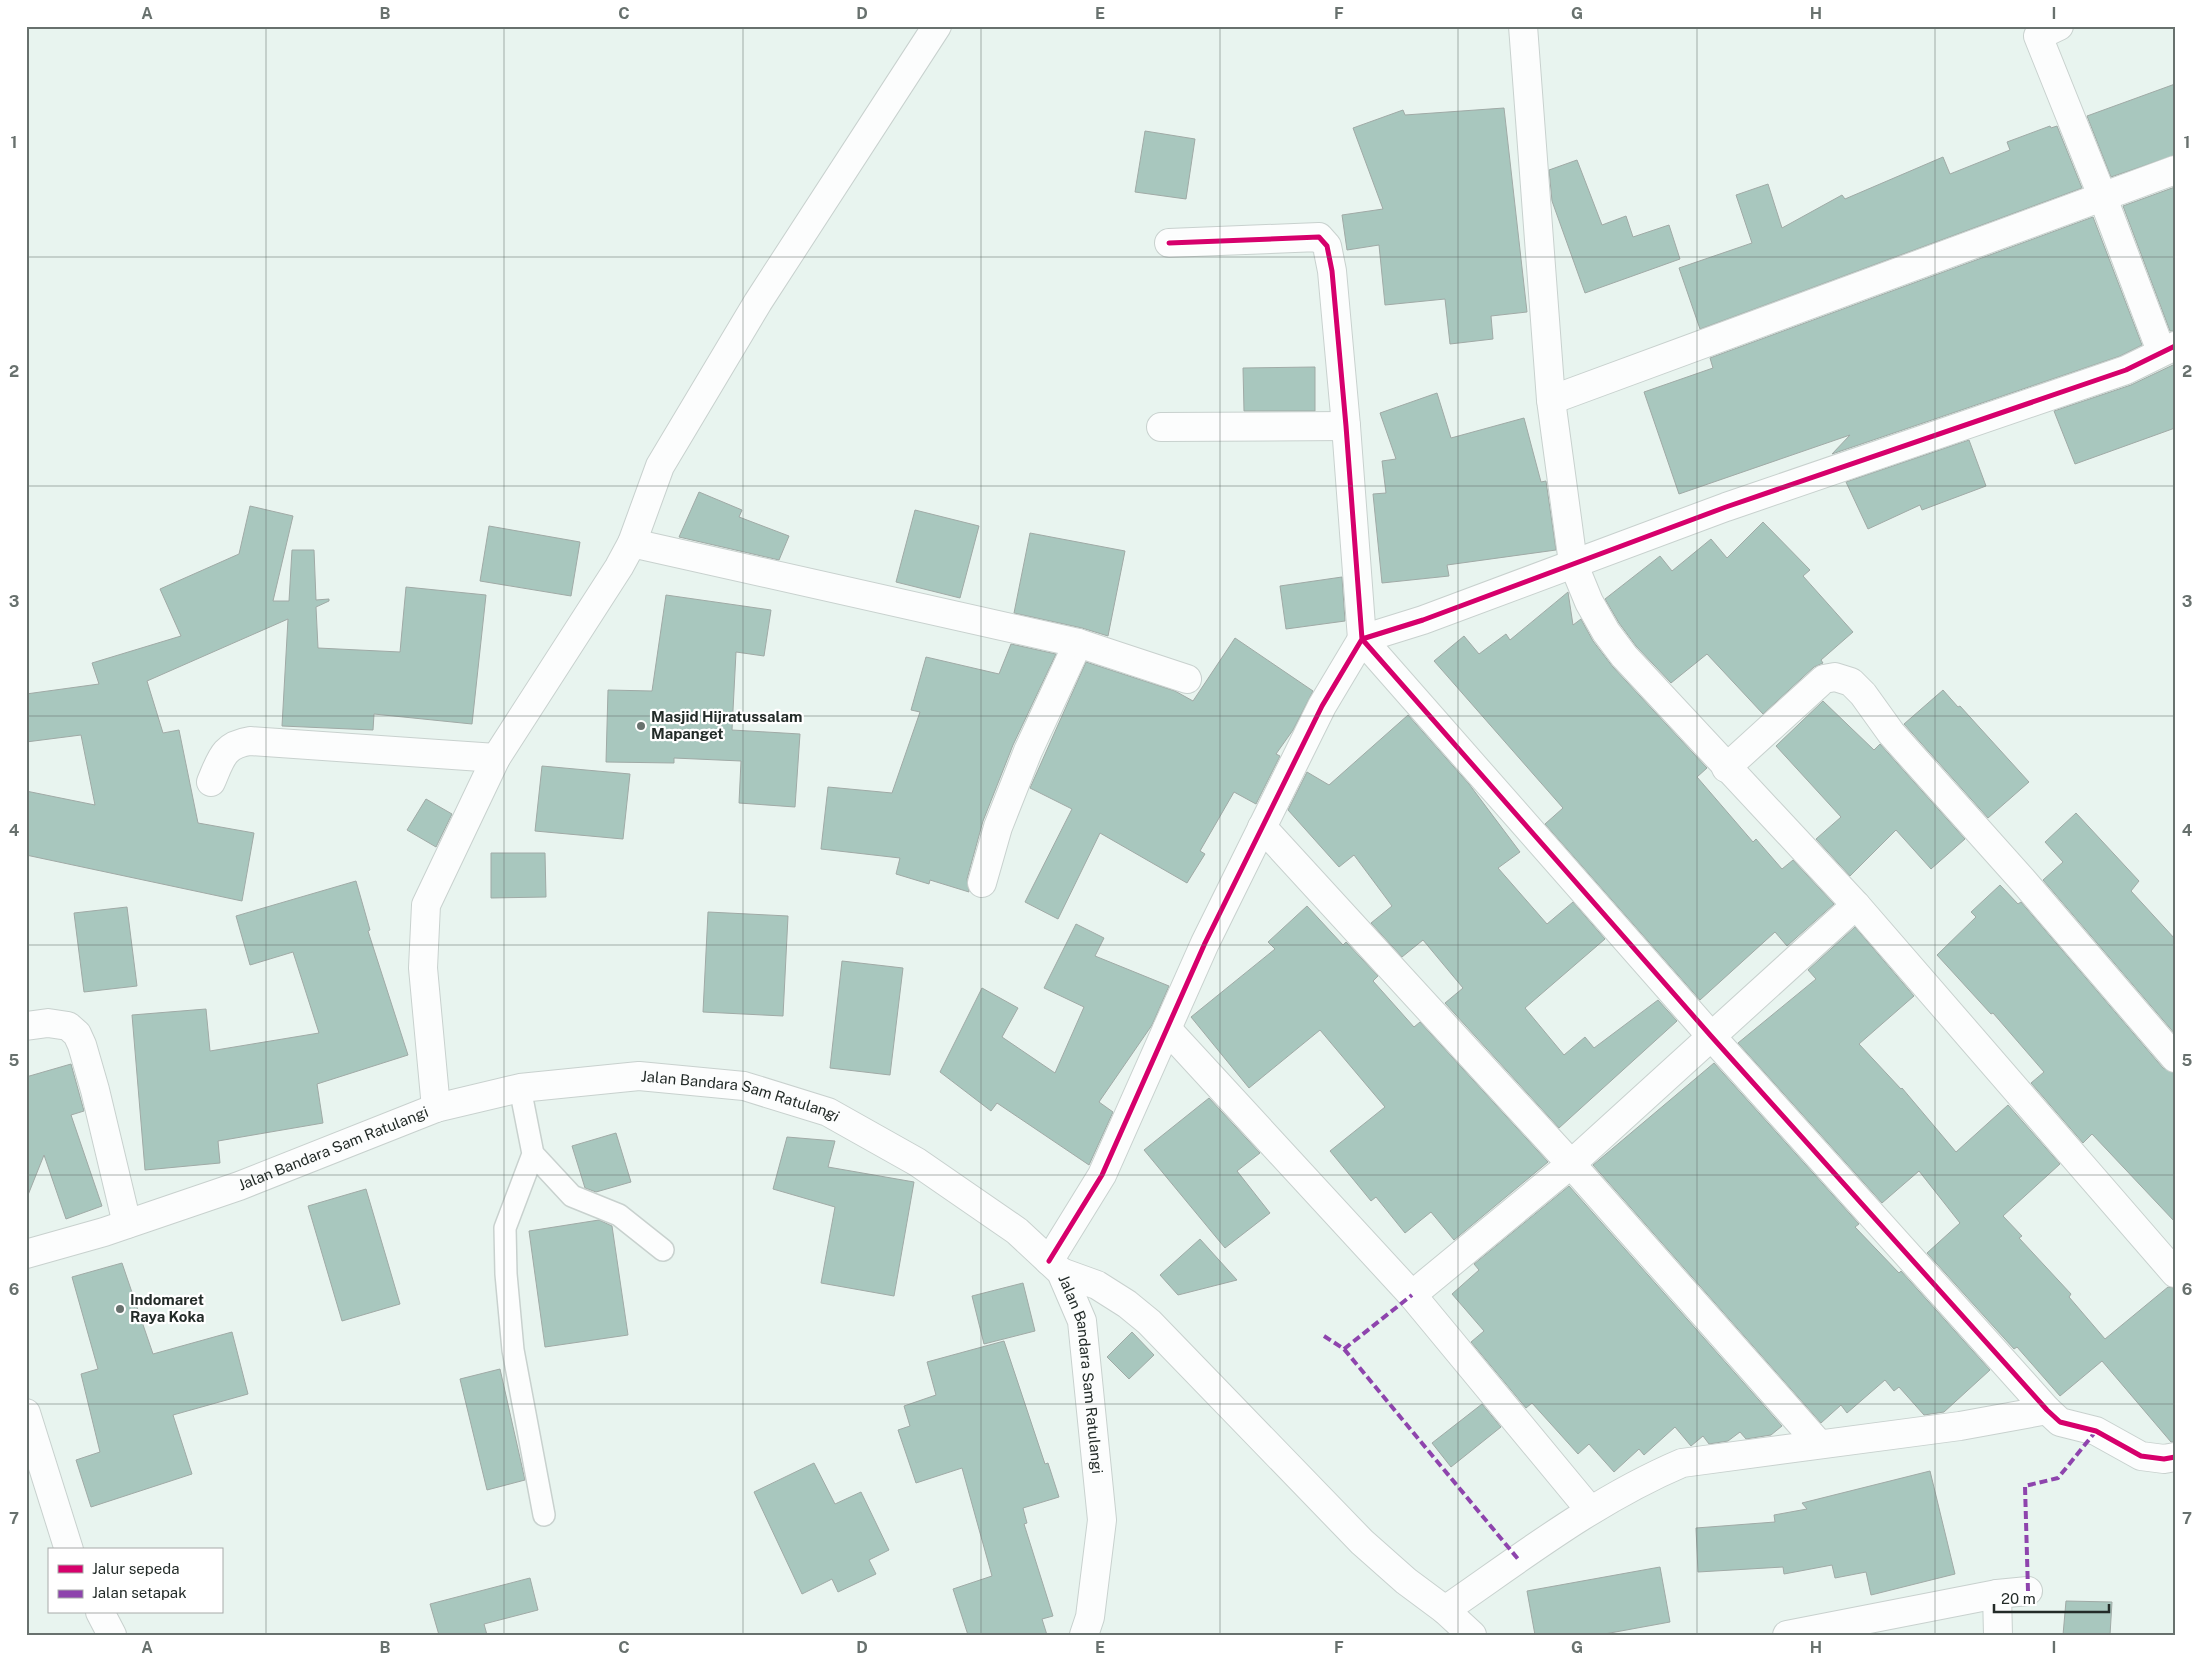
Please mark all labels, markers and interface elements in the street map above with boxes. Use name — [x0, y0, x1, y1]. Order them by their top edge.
text: A — [141, 4, 153, 23]
text: B — [380, 4, 391, 23]
text: C — [618, 4, 630, 23]
text: D — [856, 4, 868, 23]
text: E — [1095, 4, 1105, 23]
text: F — [1334, 4, 1344, 23]
text: G — [1571, 4, 1583, 23]
text: H — [1810, 4, 1822, 23]
text: I — [2052, 4, 2056, 23]
text: 1 — [11, 133, 17, 152]
text: 1 — [2184, 133, 2190, 152]
text: 2 — [9, 362, 19, 381]
text: 2 — [2182, 362, 2192, 381]
text: 3 — [9, 592, 19, 611]
text: 3 — [2182, 592, 2192, 611]
place label: Masjid Hijratussalam Mapanget — [651, 708, 802, 742]
marker: Masjid Hijratussalam Mapanget — [635, 720, 647, 732]
text: 4 — [9, 821, 20, 840]
text: 4 — [2182, 821, 2193, 840]
text: 5 — [9, 1051, 20, 1070]
text: 5 — [2182, 1051, 2193, 1070]
street label: Jalan Bandara Sam Ratulangi — [640, 1067, 843, 1125]
street label: Jalan Bandara Sam Ratulangi — [236, 1103, 431, 1194]
street label: Jalan Bandara Sam Ratulangi — [1055, 1272, 1106, 1475]
text: 6 — [9, 1280, 19, 1299]
text: 6 — [2182, 1280, 2192, 1299]
place label: Indomaret Raya Koka — [130, 1291, 204, 1325]
marker: Indomaret Raya Koka — [114, 1303, 126, 1315]
text: 7 — [9, 1509, 19, 1528]
text: 7 — [2182, 1509, 2192, 1528]
legend — [48, 1548, 222, 1614]
text: Jalur sepeda — [92, 1560, 180, 1577]
scale bar — [1994, 1581, 2108, 1613]
text: Jalan setapak — [92, 1584, 187, 1601]
text: 20 m — [2001, 1590, 2036, 1607]
text: A — [141, 1638, 153, 1657]
text: B — [380, 1638, 391, 1657]
text: C — [618, 1638, 630, 1657]
text: D — [856, 1638, 868, 1657]
text: E — [1095, 1638, 1105, 1657]
text: F — [1334, 1638, 1344, 1657]
text: G — [1571, 1638, 1583, 1657]
text: H — [1810, 1638, 1822, 1657]
text: I — [2052, 1638, 2056, 1657]

